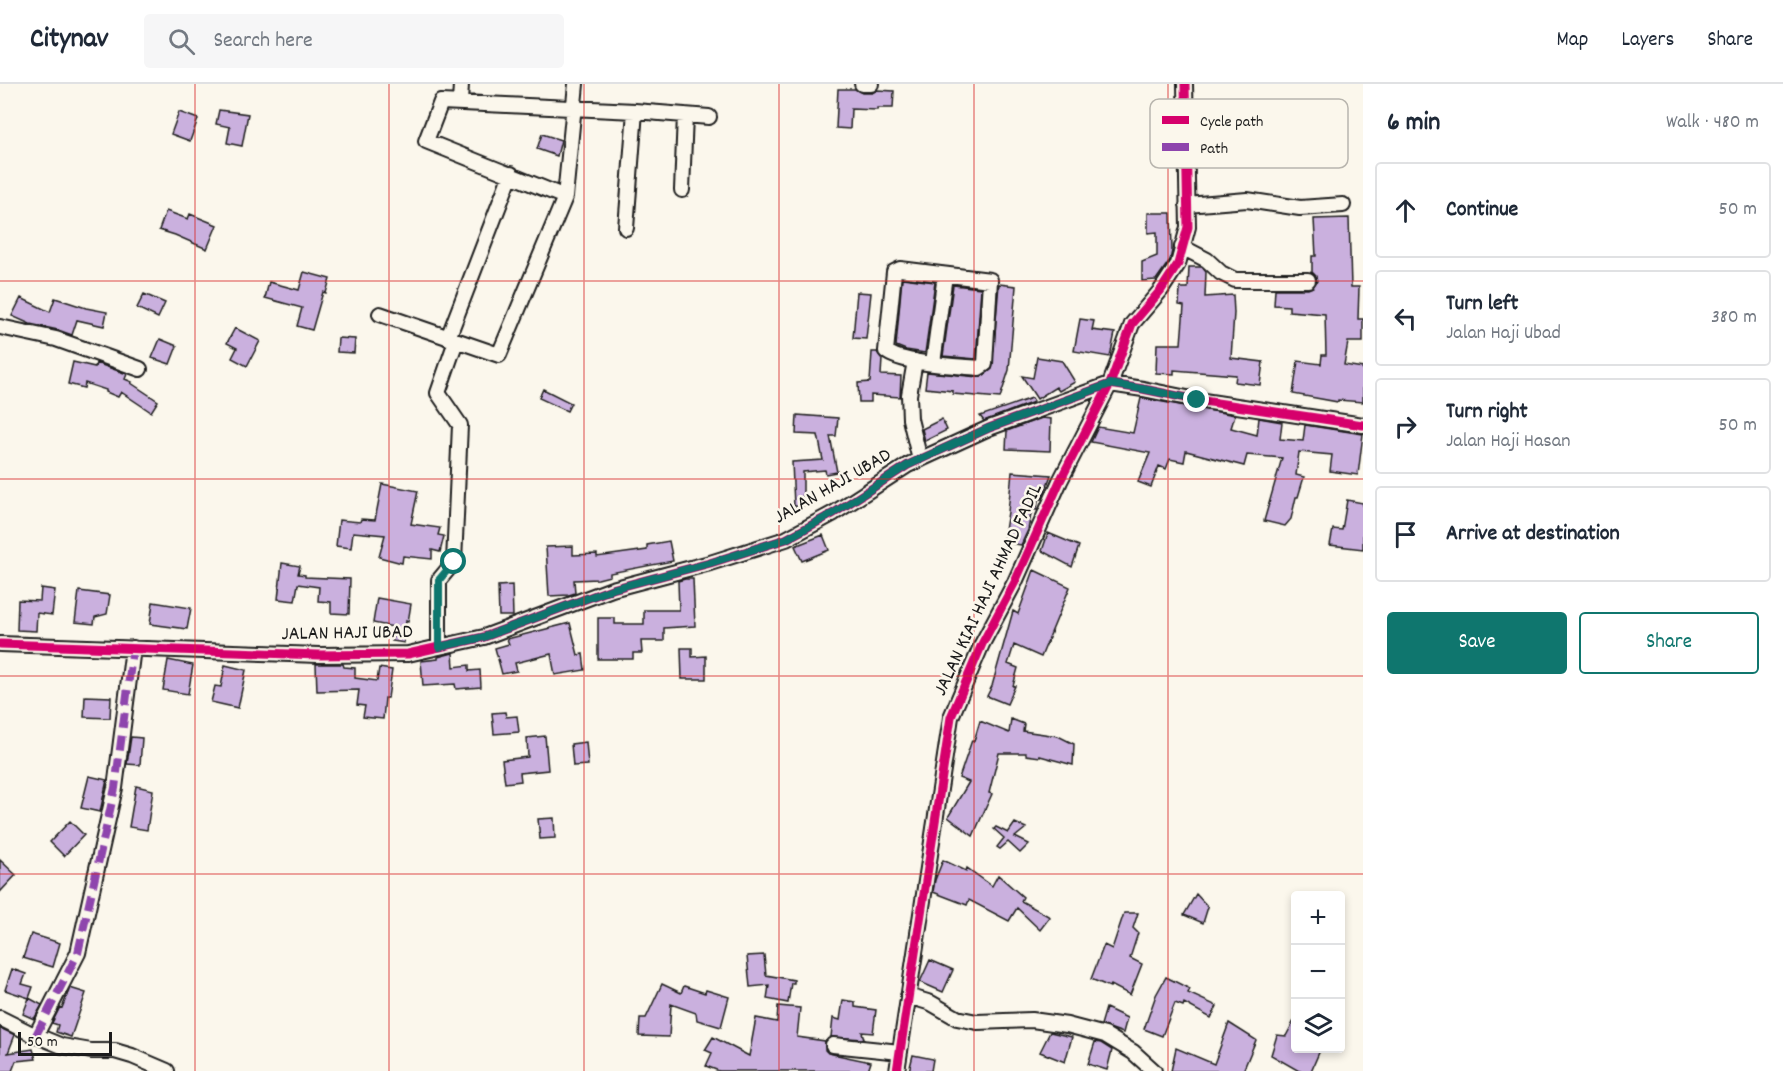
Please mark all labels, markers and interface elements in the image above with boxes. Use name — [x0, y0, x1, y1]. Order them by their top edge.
search box — [144, 14, 564, 68]
text: Citynav — [30, 21, 108, 61]
icon: search — [165, 25, 198, 58]
text: Search here — [213, 26, 313, 57]
text: Map — [1557, 26, 1588, 56]
text: Layers — [1621, 26, 1674, 56]
text: Share — [1707, 26, 1753, 56]
legend — [1150, 99, 1348, 168]
text: 6 min — [1387, 105, 1440, 142]
text: Walk · 480 m — [1666, 109, 1759, 137]
text: Cycle path — [1200, 111, 1263, 134]
text: Path — [1200, 138, 1228, 161]
icon: ahead — [1389, 194, 1422, 227]
text: Continue — [1446, 195, 1518, 226]
text: 50 m — [1719, 196, 1757, 224]
text: Turn left — [1446, 289, 1518, 320]
icon: left — [1389, 302, 1422, 335]
text: 380 m — [1711, 304, 1757, 332]
text: Jalan Haji Ubad — [1446, 320, 1561, 348]
route end — [1183, 386, 1209, 412]
text: Turn right — [1446, 397, 1528, 428]
icon: right — [1389, 410, 1422, 443]
text: 50 m — [1719, 412, 1757, 440]
text: Jalan Haji Hasan — [1446, 428, 1570, 456]
street label: JALAN HAJI UBAD — [769, 442, 897, 532]
street label: JALAN KIAI HAJI AHMAD FADIL — [927, 479, 1051, 701]
icon: arrive — [1389, 518, 1422, 551]
text: Arrive at destination — [1446, 519, 1620, 550]
route start — [440, 548, 466, 574]
button: Save — [1387, 612, 1567, 674]
button: Share — [1579, 612, 1759, 674]
street label: JALAN HAJI UBAD — [281, 619, 413, 649]
map controls — [1291, 891, 1345, 1053]
button: + — [1291, 891, 1345, 945]
button: − — [1291, 945, 1345, 999]
button: layers — [1291, 999, 1345, 1053]
scale bar — [18, 1029, 112, 1056]
text: 50 m — [27, 1031, 58, 1054]

